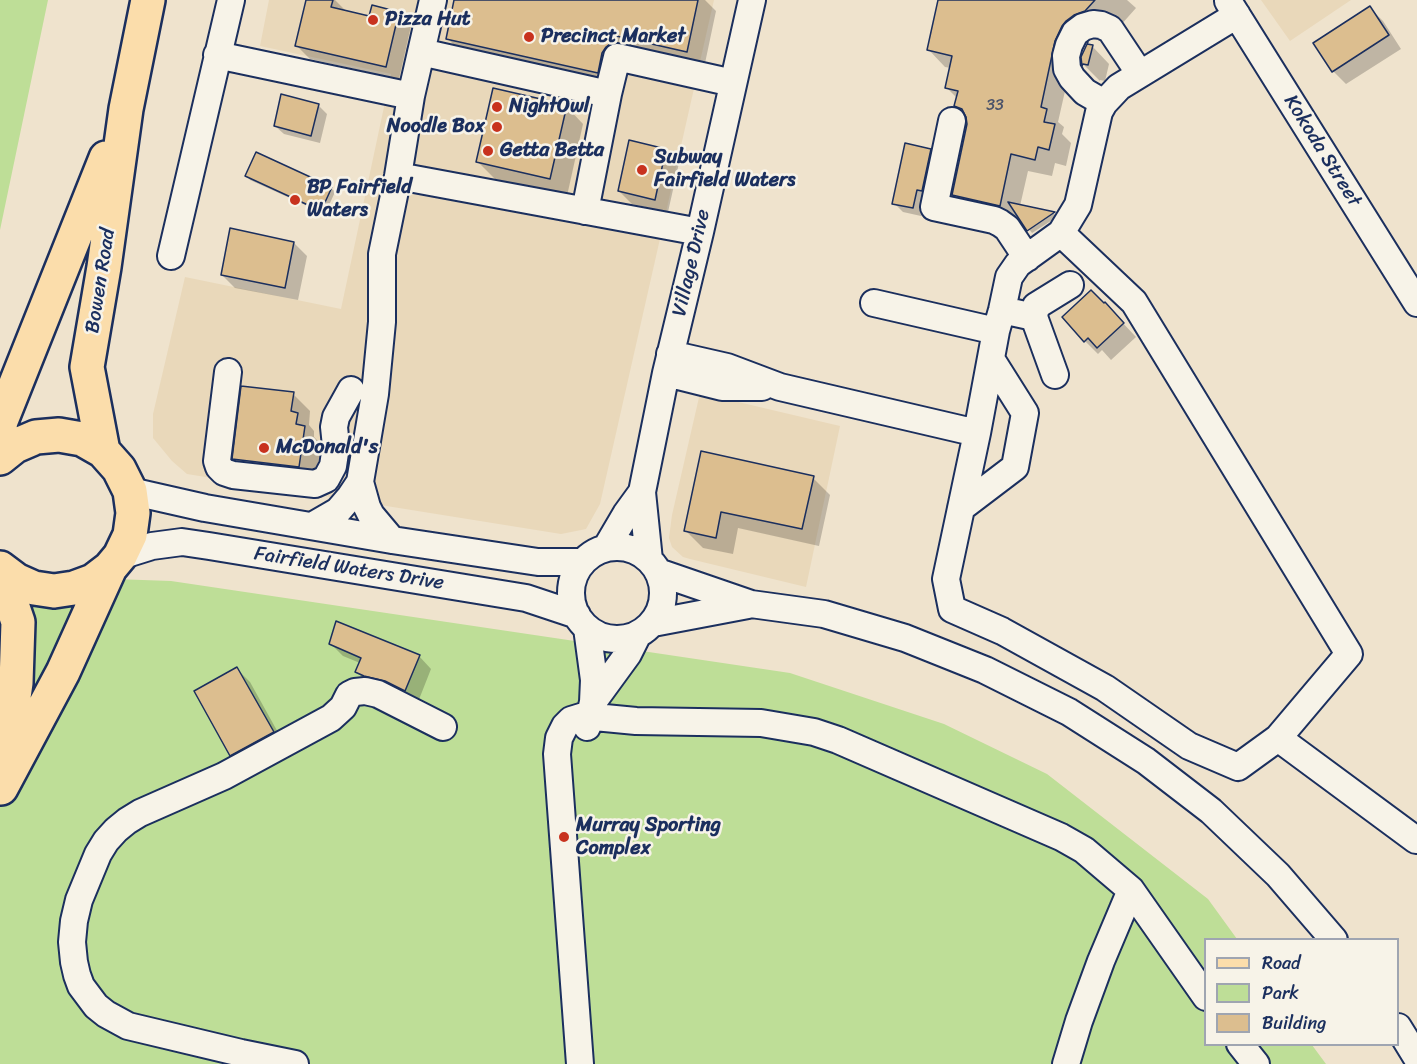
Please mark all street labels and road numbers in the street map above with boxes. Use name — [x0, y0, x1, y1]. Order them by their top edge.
street label: Kokoda Street — [1278, 91, 1366, 211]
street label: Village Drive — [668, 207, 716, 319]
street label: Bowen Road — [81, 227, 121, 335]
street label: Fairfield Waters Drive — [252, 542, 446, 596]

